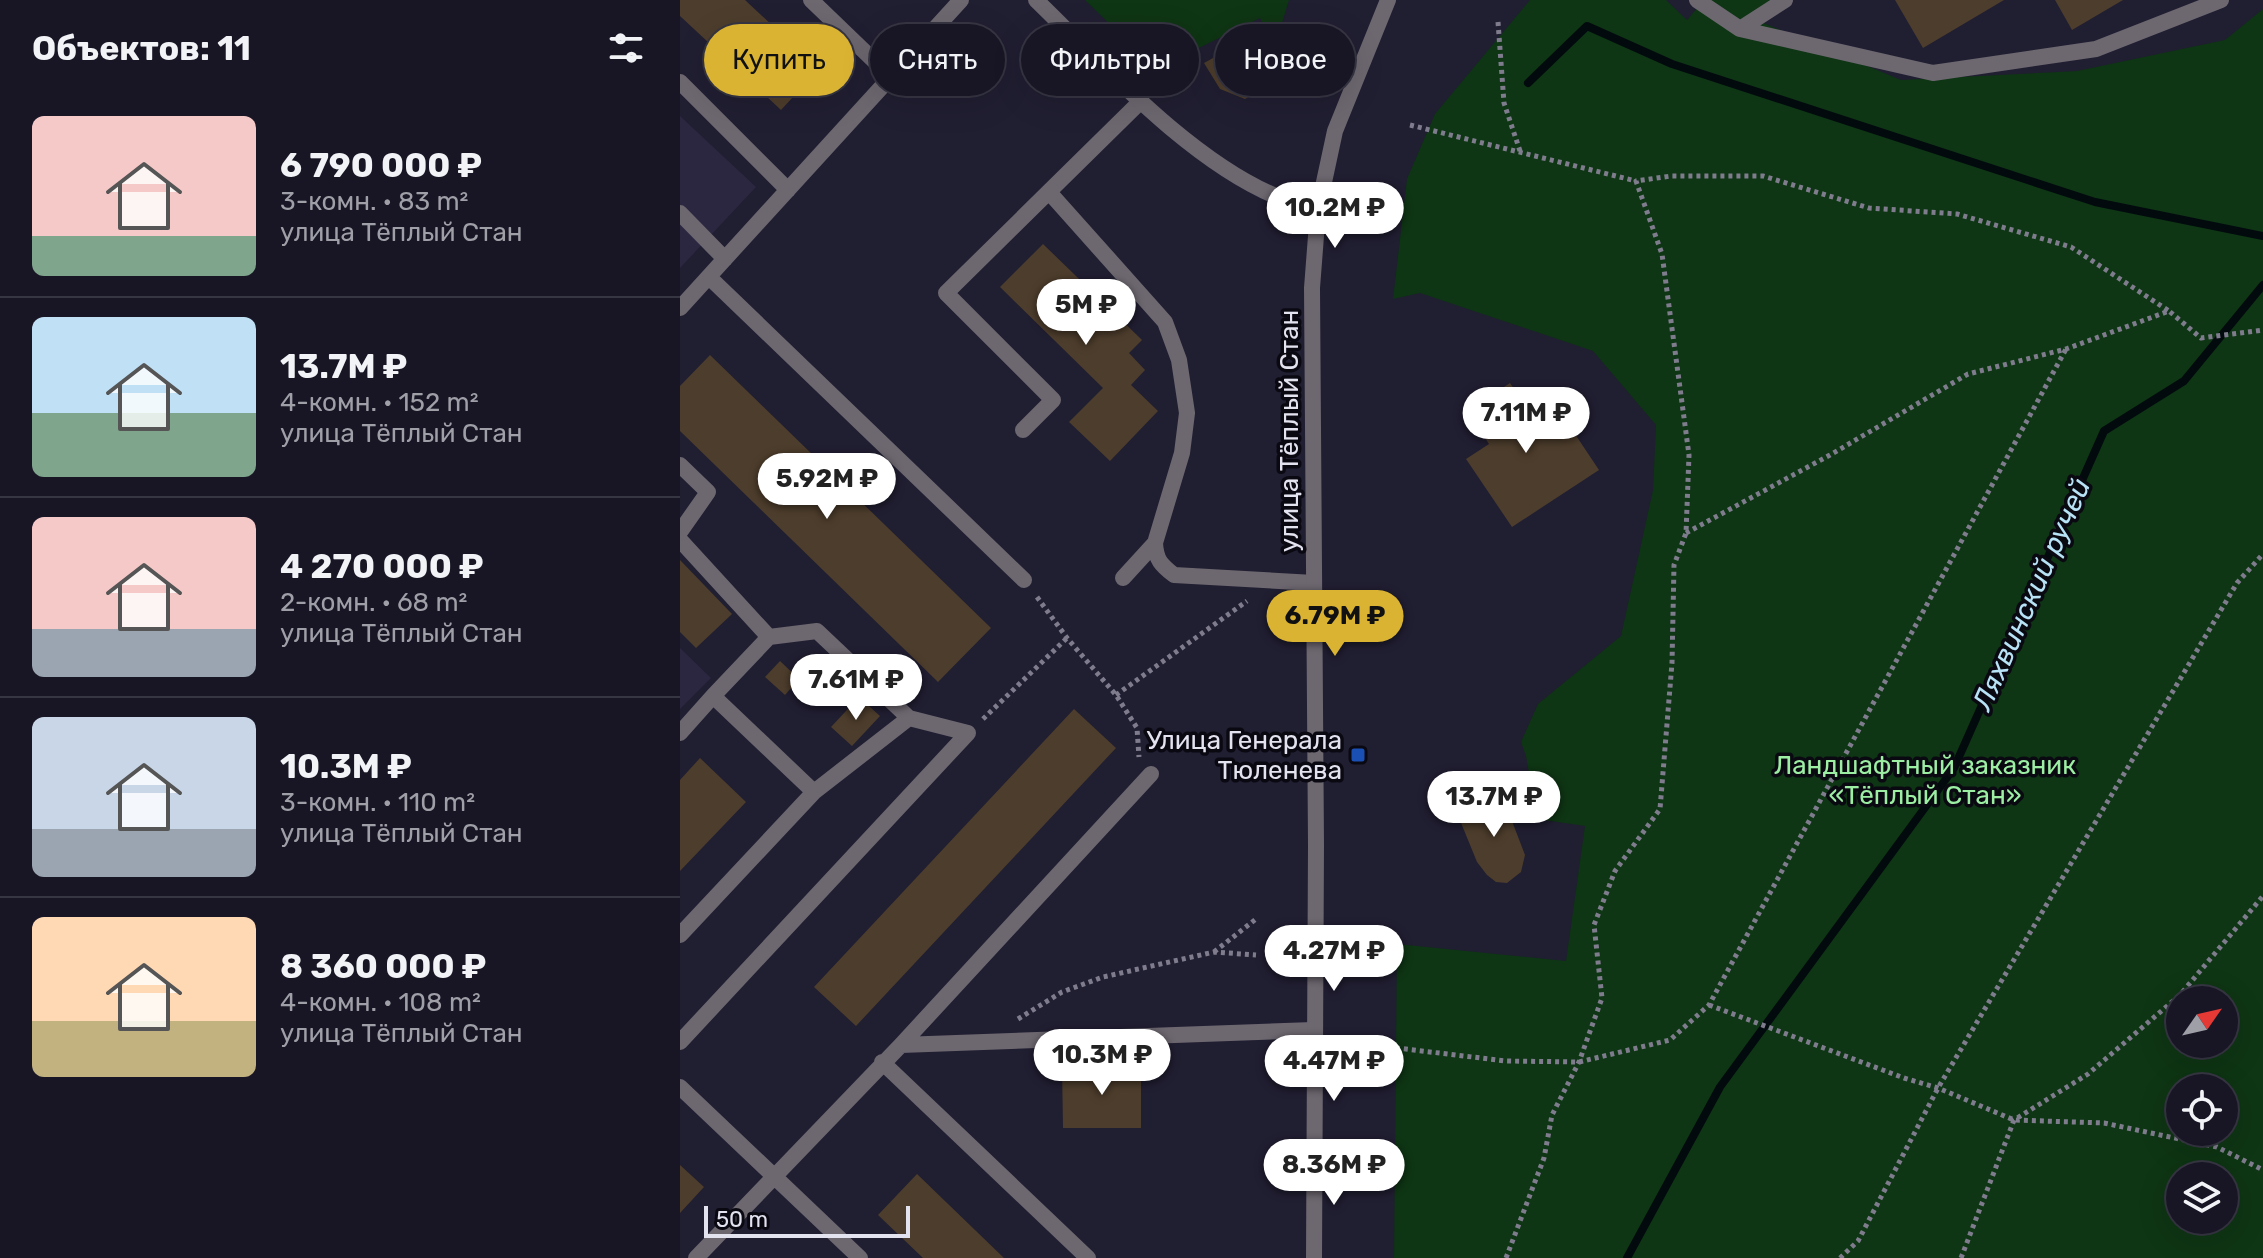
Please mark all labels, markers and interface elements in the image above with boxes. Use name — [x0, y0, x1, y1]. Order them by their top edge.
chip: Купить — [704, 24, 854, 96]
chip: Снять — [870, 24, 1005, 96]
chip: Фильтры — [1021, 24, 1199, 96]
chip: Новое — [1215, 24, 1355, 96]
icon: filters — [604, 26, 648, 70]
text: Объектов: 11 — [32, 28, 251, 69]
text: 6 790 000 ₽ — [280, 145, 482, 186]
icon: home — [96, 148, 192, 244]
pin: 10.2M ₽ — [1261, 182, 1409, 250]
text: 3-комн. · 83 m² — [280, 186, 468, 217]
text: 10.2M ₽ — [1285, 192, 1385, 223]
text: улица Тёплый Стан — [280, 217, 523, 248]
pin: 5M ₽ — [1039, 279, 1133, 347]
text: 5M ₽ — [1055, 289, 1117, 320]
street label: улица Тёплый Стан — [1274, 310, 1305, 552]
text: 13.7M ₽ — [280, 346, 407, 387]
icon: home — [96, 349, 192, 445]
text: 4-комн. · 152 m² — [280, 387, 479, 418]
pin: 7.11M ₽ — [1452, 387, 1600, 455]
text: 7.11M ₽ — [1481, 397, 1571, 428]
text: улица Тёплый Стан — [280, 418, 523, 449]
pin: 5.92M ₽ — [753, 453, 901, 521]
text: 5.92M ₽ — [776, 463, 878, 494]
water label: Ляхвинский ручей — [1965, 473, 2097, 717]
text: 4 270 000 ₽ — [280, 546, 484, 587]
icon: home — [96, 549, 192, 645]
text: 2-комн. · 68 m² — [280, 587, 467, 618]
pin: 6.79M ₽ — [1261, 590, 1409, 658]
text: 6.79M ₽ — [1285, 600, 1385, 631]
text: улица Тёплый Стан — [280, 618, 523, 649]
pin: 7.61M ₽ — [782, 654, 930, 722]
text: 7.61M ₽ — [808, 664, 904, 695]
place label: Улица Генерала Тюленева — [1146, 725, 1342, 786]
text: 10.3M ₽ — [280, 746, 412, 787]
marker: Улица Генерала Тюленева — [1349, 746, 1367, 764]
icon: home — [96, 749, 192, 845]
park label: Ландшафтный заказник «Тёплый Стан» — [1774, 750, 2076, 811]
pin: 13.7M ₽ — [1420, 771, 1568, 839]
text: 13.7M ₽ — [1445, 781, 1543, 812]
text: 3-комн. · 110 m² — [280, 787, 475, 818]
text: улица Тёплый Стан — [280, 818, 523, 849]
pin: 4.27M ₽ — [1260, 925, 1408, 993]
text: 4.27M ₽ — [1283, 935, 1385, 966]
text: 8 360 000 ₽ — [280, 946, 486, 987]
icon: home — [96, 949, 192, 1045]
north arrow — [2166, 986, 2238, 1058]
map controls — [2166, 986, 2238, 1234]
text: 4-комн. · 108 m² — [280, 987, 481, 1018]
text: улица Тёплый Стан — [280, 1018, 523, 1049]
pin: 10.3M ₽ — [1028, 1029, 1176, 1097]
pin: 4.47M ₽ — [1260, 1035, 1408, 1103]
text: 10.3M ₽ — [1052, 1039, 1152, 1070]
text: 4.47M ₽ — [1283, 1045, 1385, 1076]
button: locate — [2166, 1074, 2238, 1146]
pin: 8.36M ₽ — [1260, 1139, 1408, 1207]
text: 8.36M ₽ — [1282, 1149, 1386, 1180]
button: layers — [2166, 1162, 2238, 1234]
scale bar — [704, 1202, 910, 1238]
text: 50 m — [716, 1206, 768, 1233]

